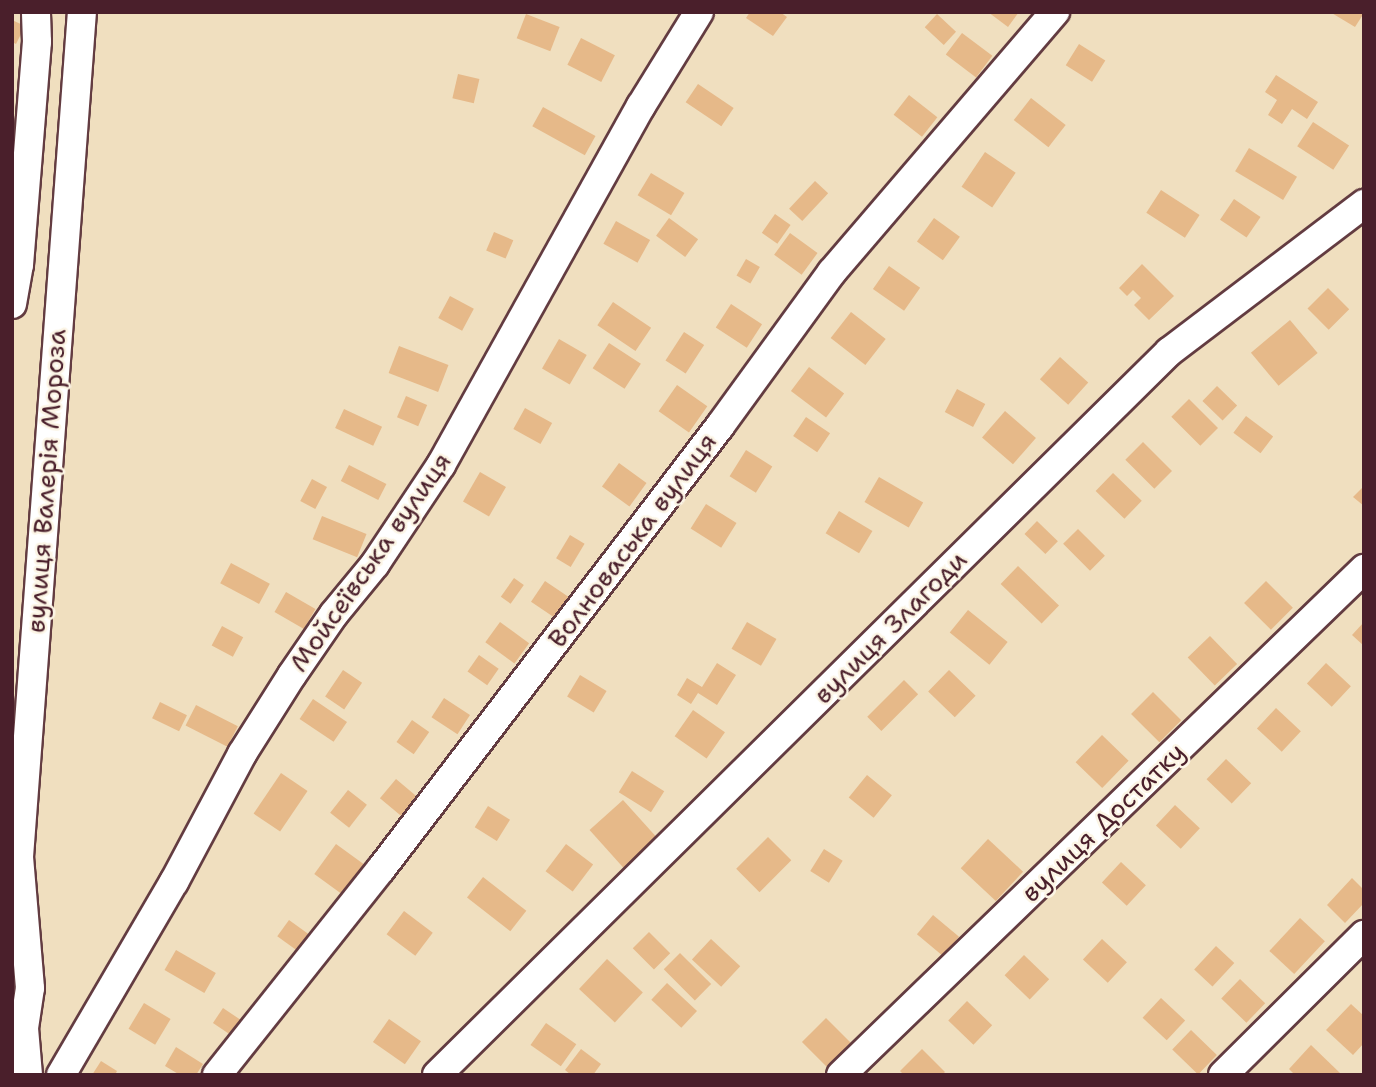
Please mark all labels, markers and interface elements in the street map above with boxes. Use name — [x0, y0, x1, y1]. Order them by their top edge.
street label: вулиця Валерія Мороза — [20, 328, 72, 634]
street label: Волноваська вулиця — [541, 426, 723, 654]
street label: Мойсеївська вулиця — [283, 446, 457, 678]
street label: вулиця Злагоди — [807, 544, 973, 710]
street label: вулиця Достатку — [1015, 736, 1191, 908]

